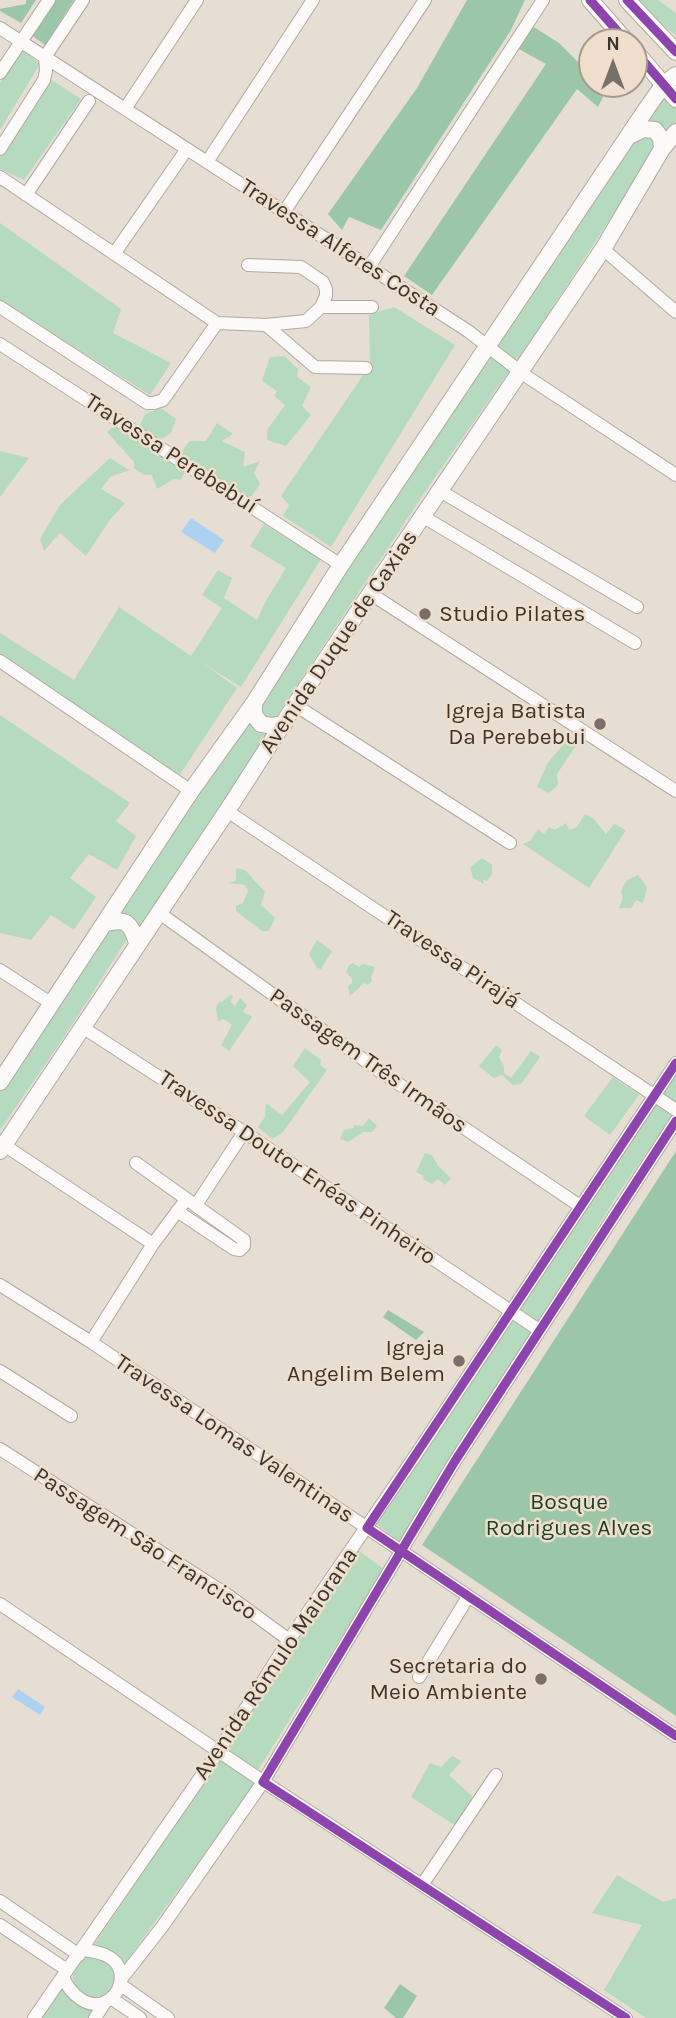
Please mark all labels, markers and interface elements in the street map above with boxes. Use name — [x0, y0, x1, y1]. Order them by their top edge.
north arrow — [578, 28, 648, 98]
text: N — [606, 33, 620, 55]
street label: Travessa Alferes Costa — [235, 173, 445, 323]
street label: Travessa Perebebuí — [79, 388, 263, 520]
street label: Avenida Duque de Caxias — [254, 525, 424, 759]
place label: Studio Pilates — [439, 600, 585, 628]
marker: Studio Pilates — [417, 606, 433, 622]
place label: Igreja Batista Da Perebebui — [445, 697, 586, 751]
marker: Igreja Batista Da Perebebui — [592, 716, 608, 732]
street label: Travessa Pirajá — [379, 905, 525, 1015]
street label: Passagem Três Irmãos — [264, 982, 472, 1140]
street label: Travessa Doutor Enéas Pinheiro — [153, 1065, 441, 1271]
place label: Igreja Angelim Belem — [287, 1334, 445, 1388]
street label: Travessa Lomas Valentinas — [109, 1349, 359, 1529]
marker: Igreja Angelim Belem — [451, 1353, 467, 1369]
street label: Passagem São Francisco — [28, 1461, 262, 1627]
park label: Bosque Rodrigues Alves — [486, 1488, 652, 1542]
street label: Avenida Rômulo Maiorana — [188, 1543, 364, 1785]
place label: Secretaria do Meio Ambiente — [369, 1652, 527, 1706]
marker: Secretaria do Meio Ambiente — [533, 1671, 549, 1687]

